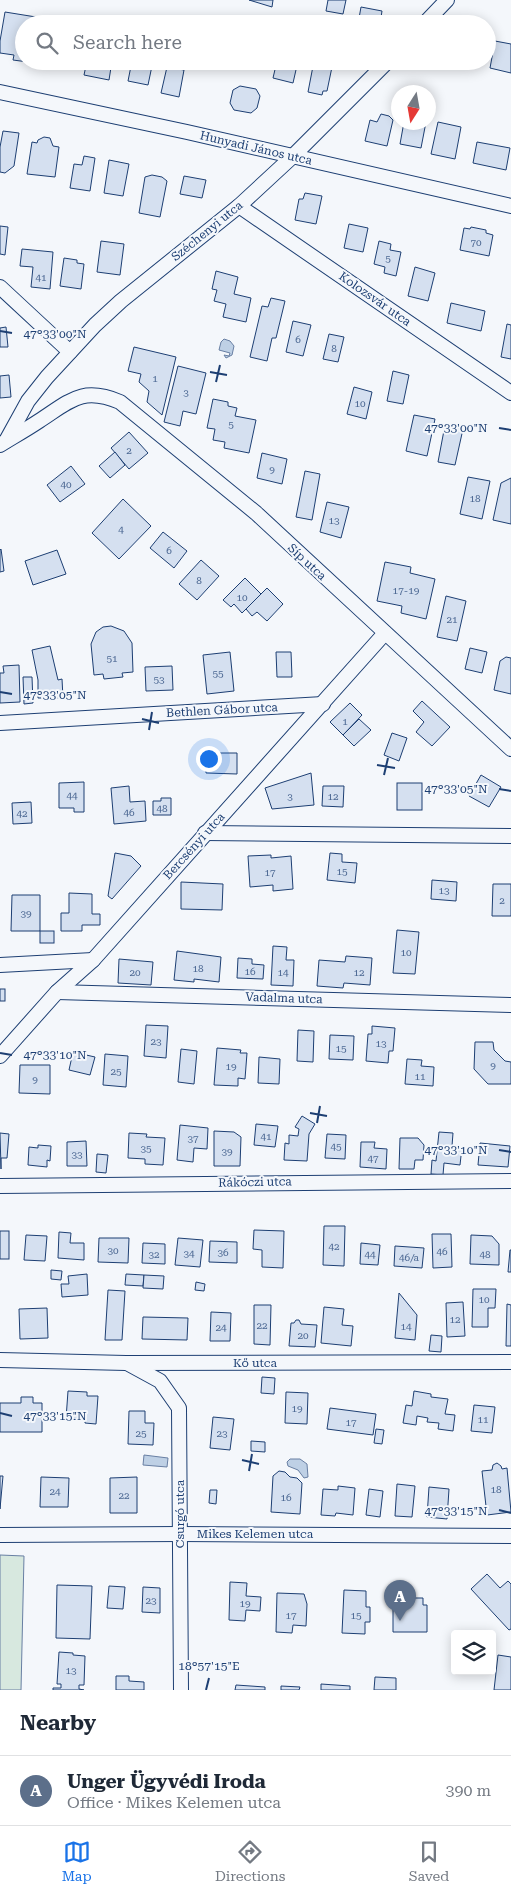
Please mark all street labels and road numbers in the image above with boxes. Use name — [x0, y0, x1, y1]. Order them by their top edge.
street label: Hunyadi János utca — [199, 128, 314, 168]
street label: Széchenyi utca — [169, 198, 246, 264]
street label: Kolozsvár utca — [336, 269, 414, 329]
street label: Síp utca — [285, 541, 329, 584]
street label: Bethlen Gábor utca — [166, 700, 279, 720]
street label: Bercsényi utca — [160, 809, 228, 882]
street label: Vadalma utca — [245, 990, 323, 1006]
street label: Rákóczi utca — [218, 1174, 292, 1190]
street label: Kő utca — [233, 1356, 277, 1370]
street label: Csurgó utca — [173, 1479, 187, 1548]
street label: Mikes Kelemen utca — [197, 1527, 314, 1541]

